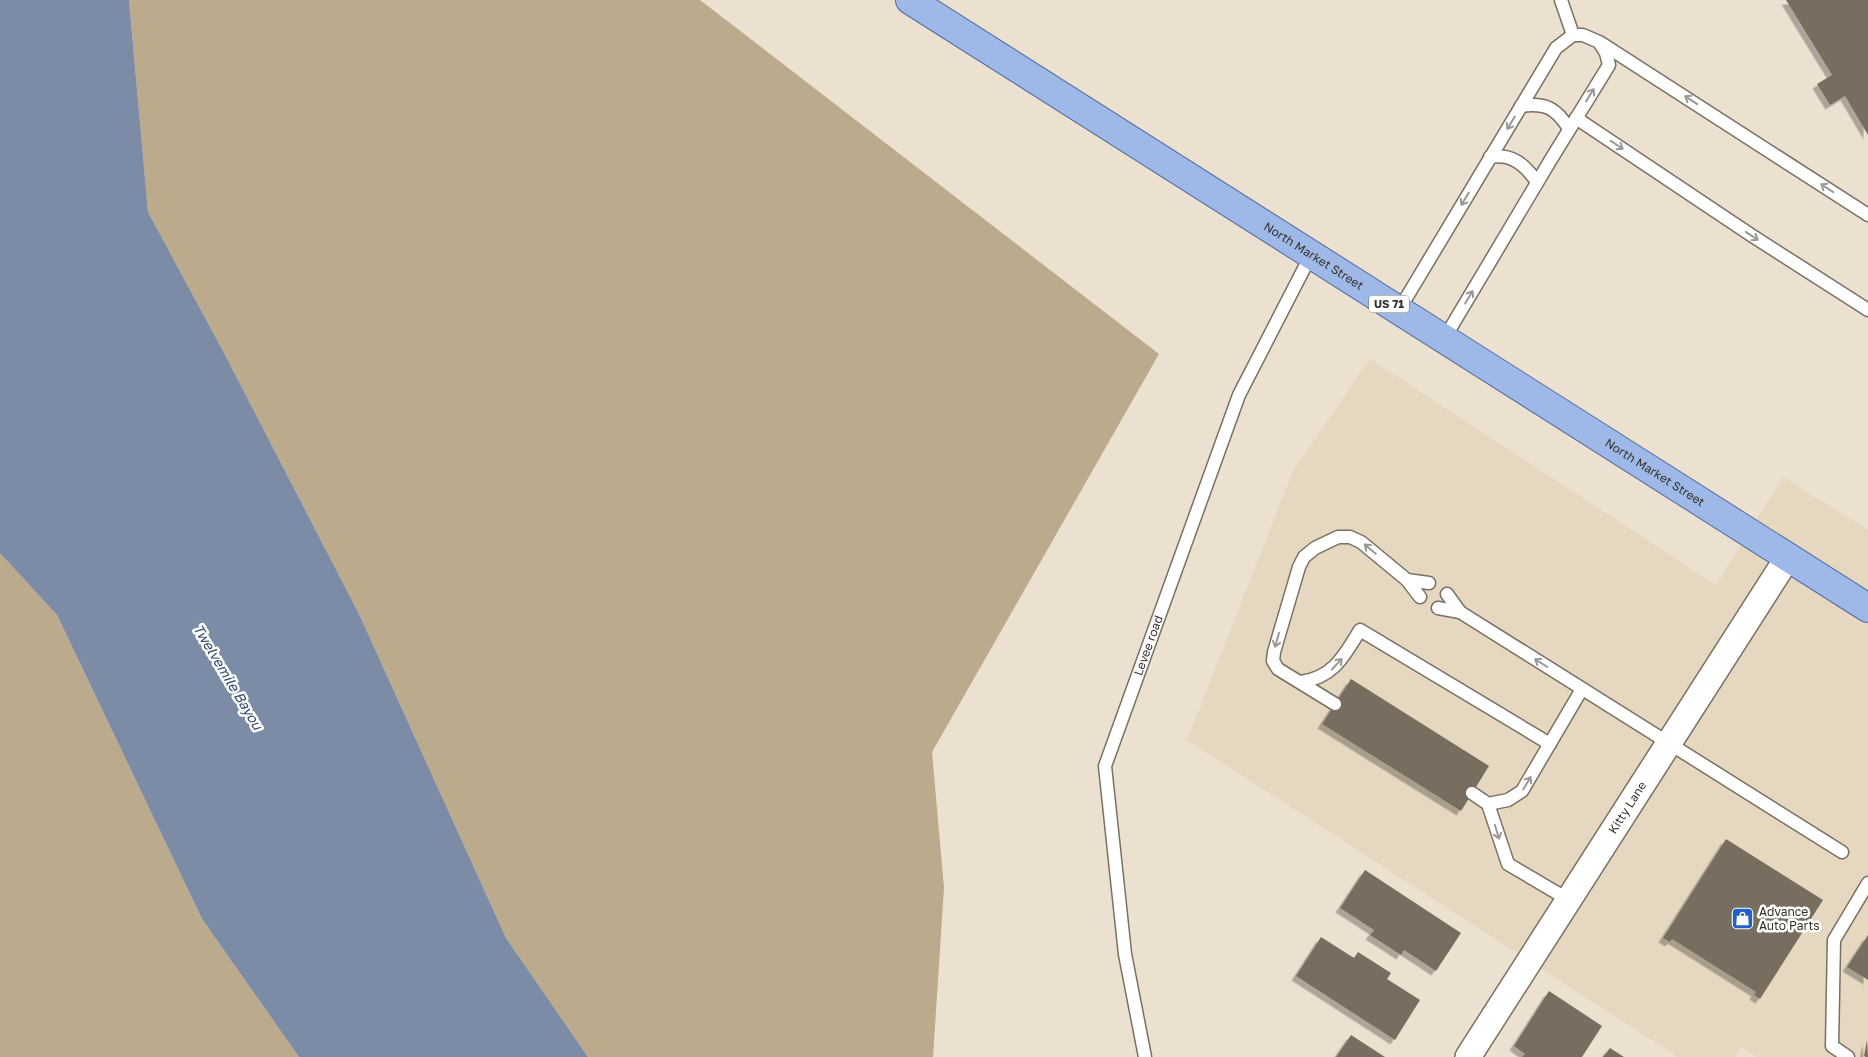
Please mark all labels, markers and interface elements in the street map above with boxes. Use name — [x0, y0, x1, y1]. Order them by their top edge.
one-way arrow — [1586, 89, 1596, 103]
one-way arrow — [1684, 95, 1698, 105]
one-way arrow — [1506, 115, 1516, 129]
one-way arrow — [1609, 141, 1623, 151]
one-way arrow — [1821, 183, 1835, 193]
one-way arrow — [1460, 191, 1470, 205]
street label: North Market Street — [1261, 219, 1367, 293]
one-way arrow — [1744, 231, 1758, 241]
one-way arrow — [1464, 291, 1474, 305]
road number: US 71 — [1369, 296, 1409, 312]
street label: North Market Street — [1602, 435, 1708, 509]
one-way arrow — [1364, 543, 1377, 554]
street label: Levee road — [1130, 613, 1166, 678]
water label: Twelvemile Bayou — [190, 621, 267, 734]
one-way arrow — [1272, 632, 1282, 648]
one-way arrow — [1331, 658, 1343, 670]
one-way arrow — [1534, 658, 1548, 668]
one-way arrow — [1522, 777, 1532, 791]
street label: Kitty Lane — [1605, 778, 1649, 836]
one-way arrow — [1492, 823, 1502, 839]
place label: Advance Auto Parts — [1759, 904, 1820, 933]
shop icon: Advance Auto Parts — [1731, 907, 1755, 931]

